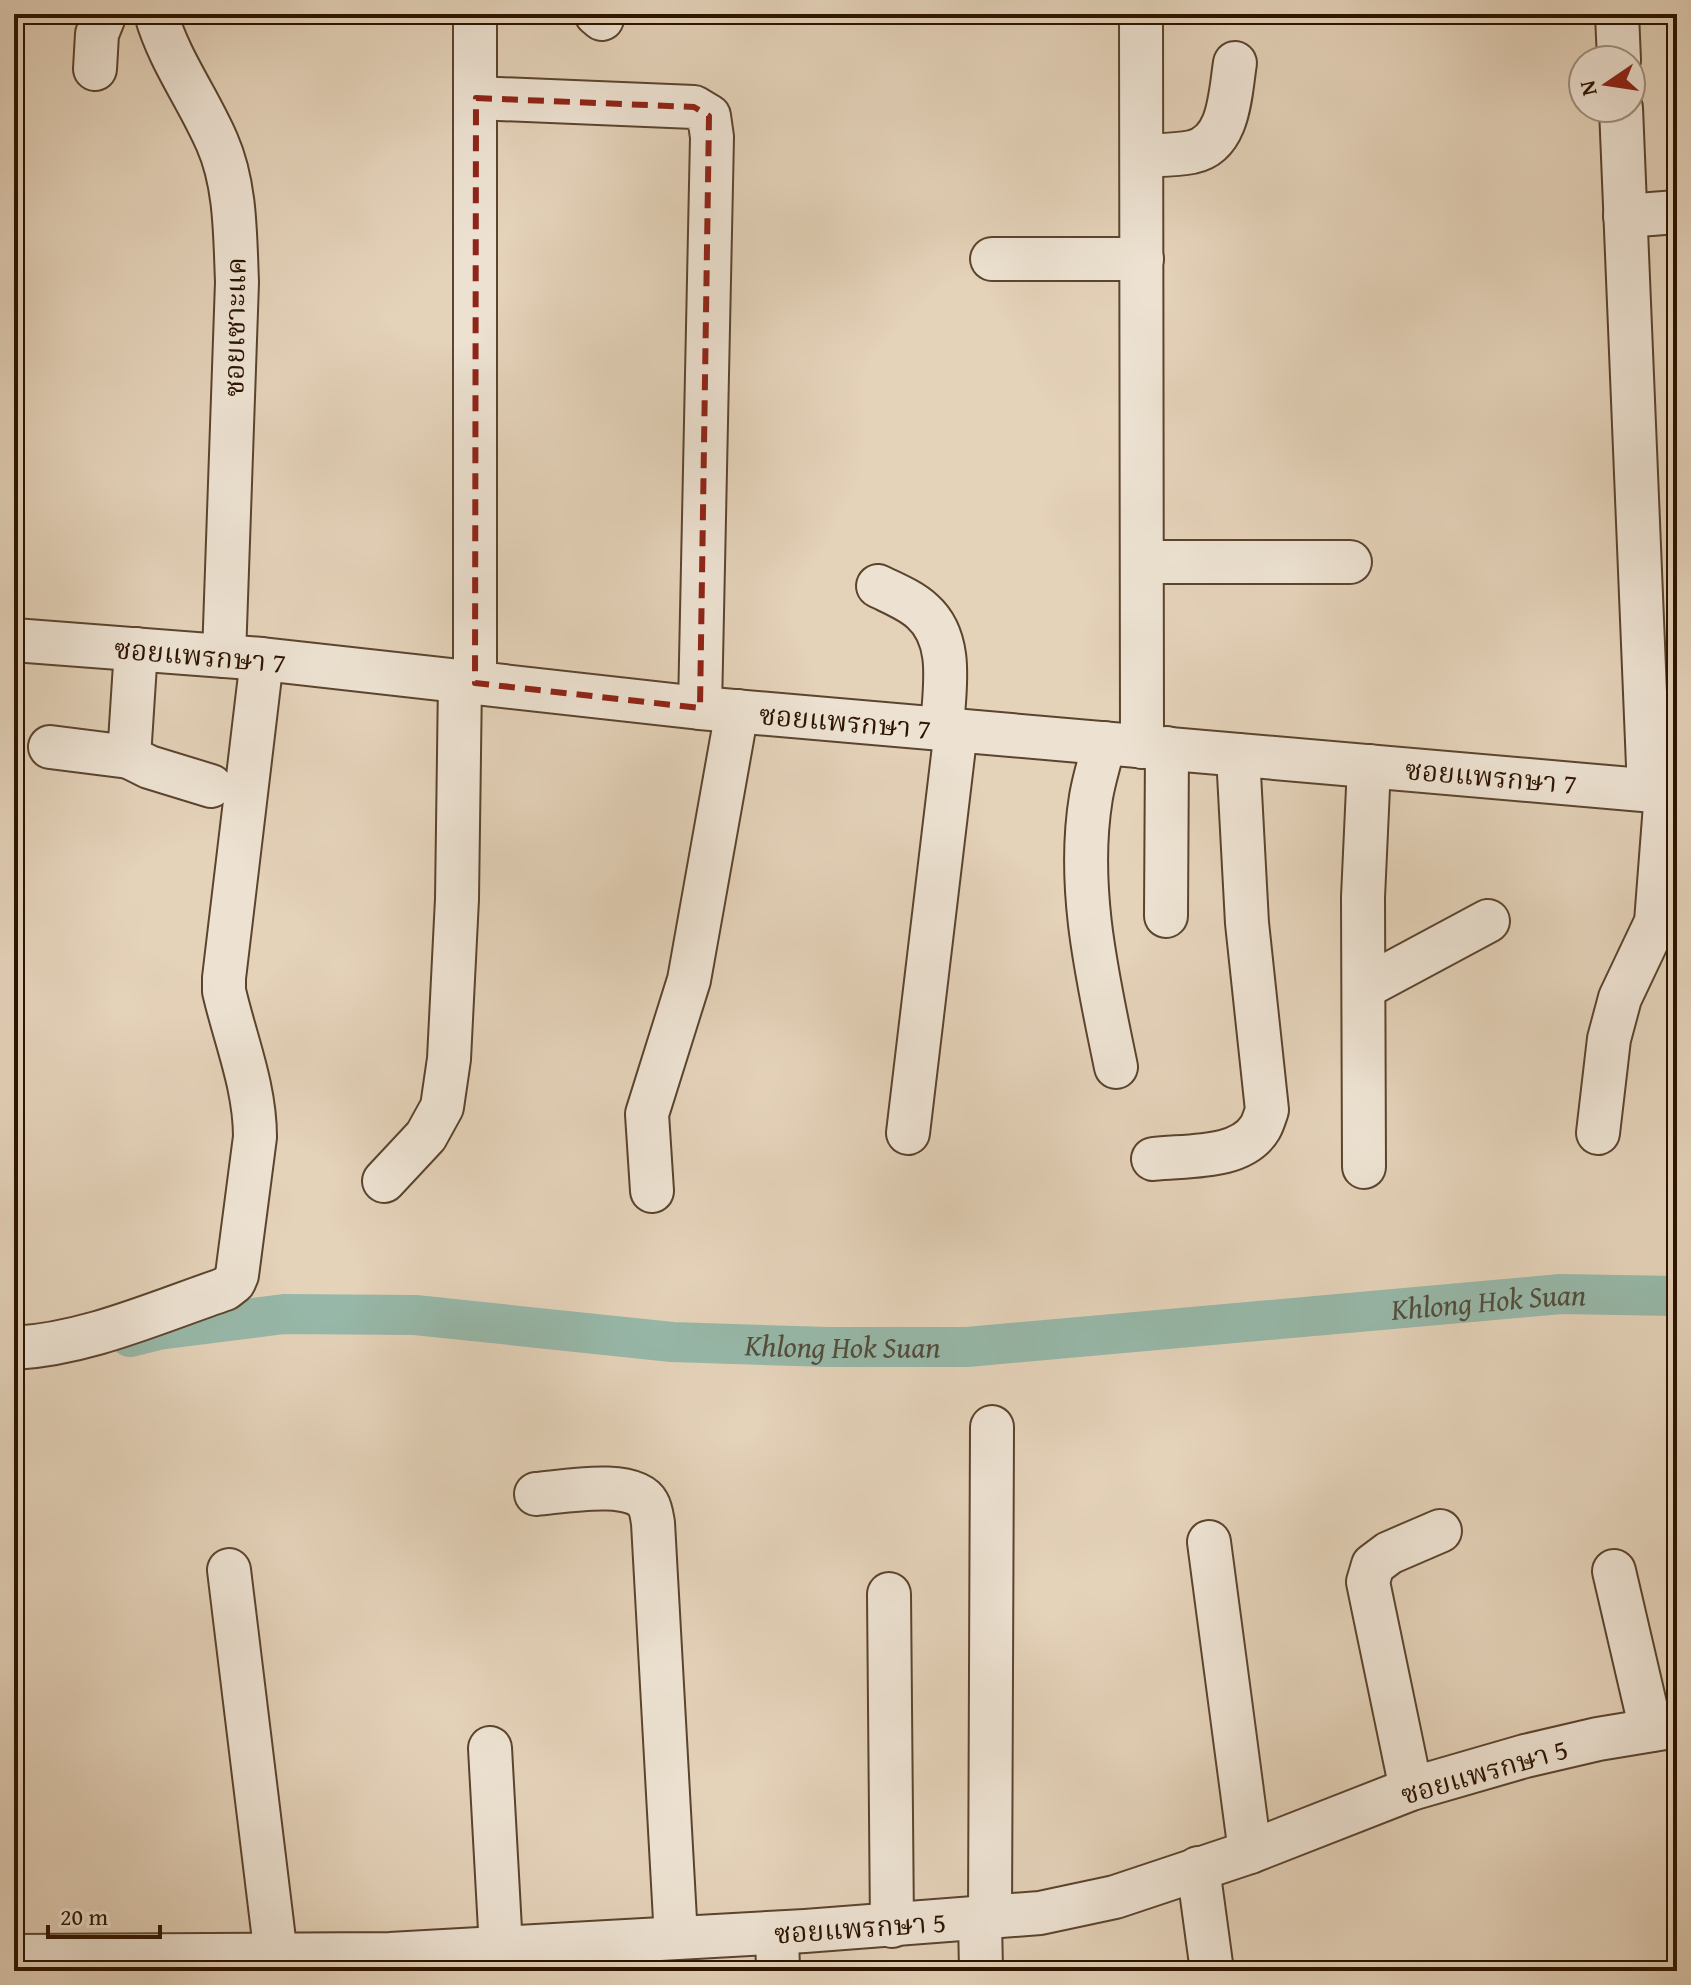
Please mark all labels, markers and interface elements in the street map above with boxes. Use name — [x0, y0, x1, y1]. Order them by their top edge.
north arrow — [1567, 44, 1647, 124]
text: N — [1570, 77, 1605, 99]
street label: ซอยเซาะแค — [212, 257, 256, 397]
street label: ซอยแพรกษา 7 — [112, 627, 288, 683]
street label: ซอยแพรกษา 7 — [757, 693, 933, 749]
street label: ซอยแพรกษา 7 — [1403, 748, 1579, 804]
water label: Khlong Hok Suan — [1388, 1272, 1587, 1331]
water label: Khlong Hok Suan — [743, 1322, 941, 1369]
street label: ซอยแพรกษา 5 — [1396, 1728, 1572, 1814]
scale bar — [48, 1889, 160, 1939]
text: 20 m — [60, 1899, 108, 1934]
street label: ซอยแพรกษา 5 — [773, 1901, 947, 1953]

